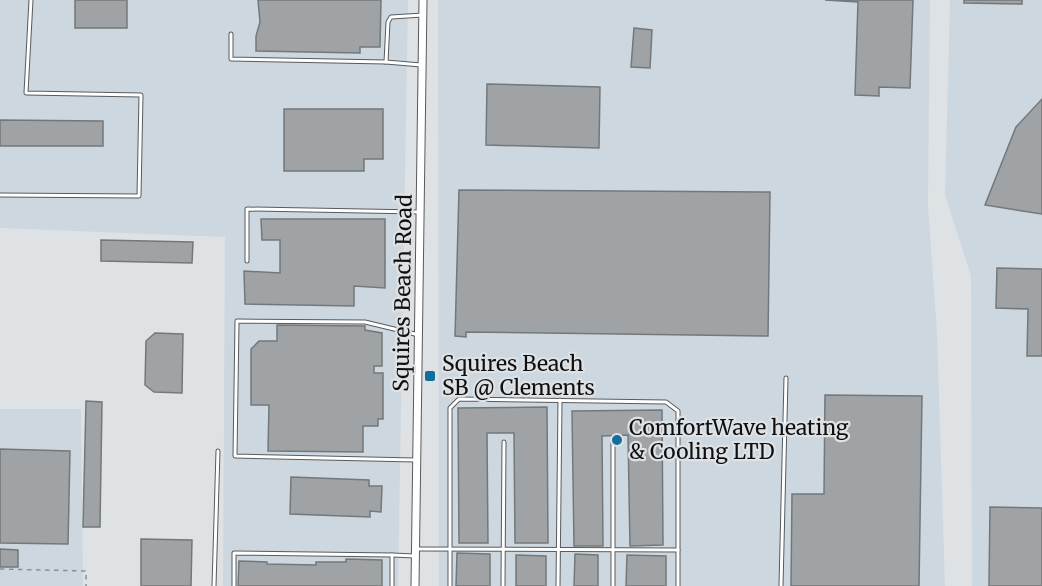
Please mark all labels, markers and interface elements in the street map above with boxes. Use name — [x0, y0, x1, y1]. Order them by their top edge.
street label: Squires Beach Road — [387, 194, 418, 392]
place label: Squires Beach SB @ Clements — [442, 350, 595, 401]
marker: Squires Beach SB @ Clements — [423, 369, 437, 383]
place label: ComfortWave heating & Cooling LTD — [629, 414, 849, 465]
marker: ComfortWave heating & Cooling LTD — [610, 433, 624, 447]

